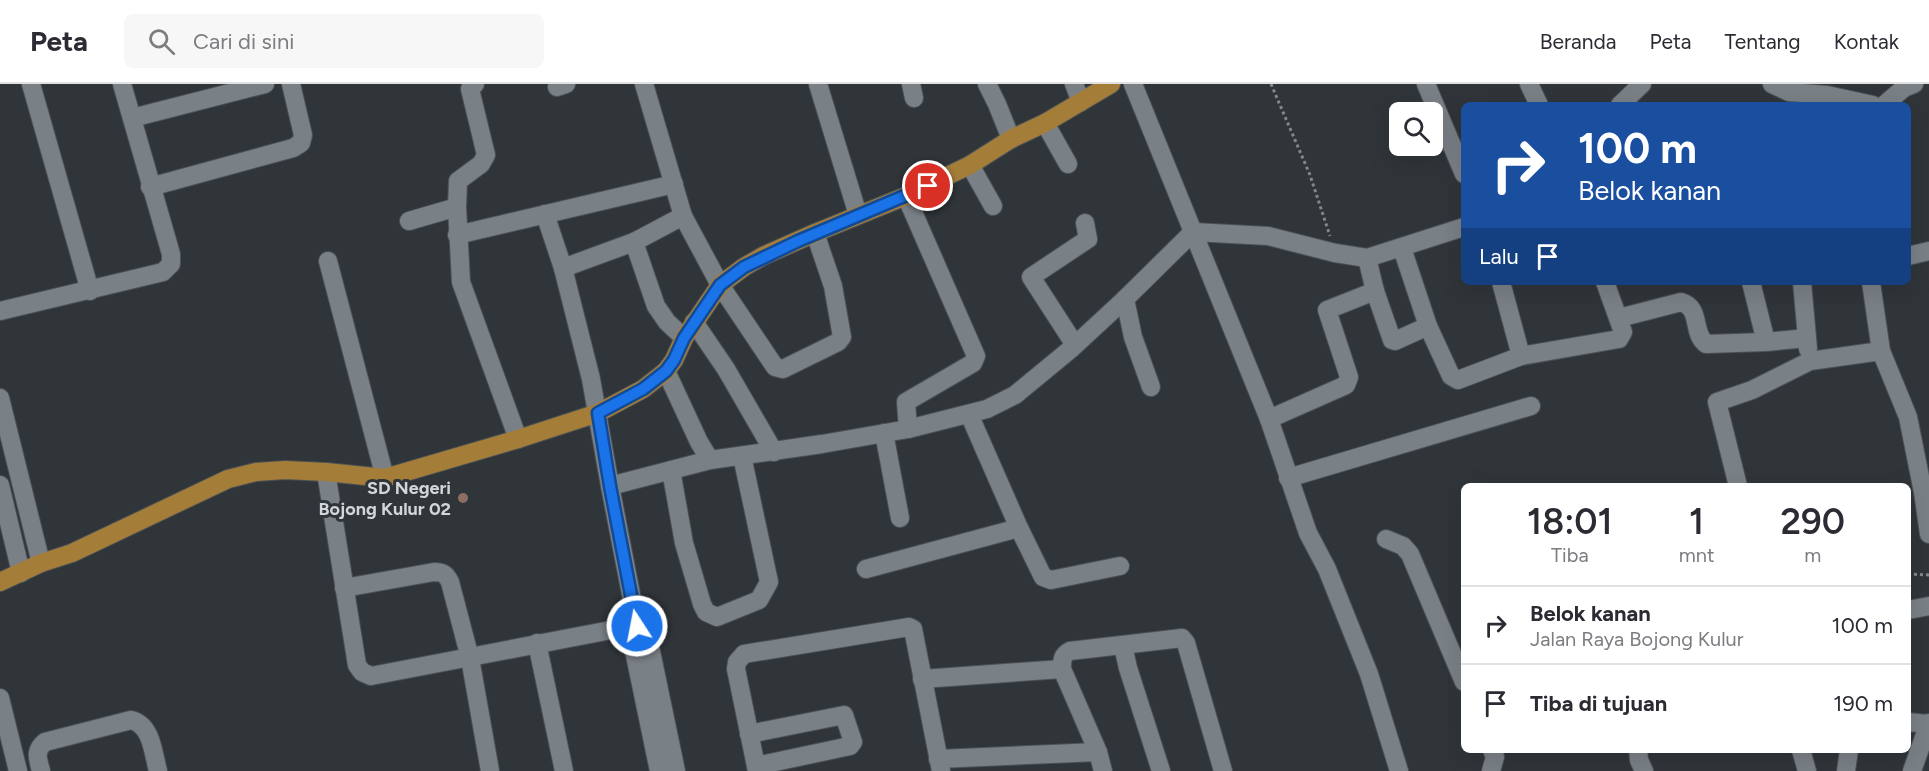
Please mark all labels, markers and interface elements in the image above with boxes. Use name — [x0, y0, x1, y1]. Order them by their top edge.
search box — [124, 14, 544, 68]
text: Peta — [30, 24, 88, 58]
icon: search — [145, 25, 178, 58]
text: Cari di sini — [193, 28, 294, 55]
text: Beranda — [1540, 29, 1617, 54]
text: Peta — [1650, 29, 1692, 54]
text: Tentang — [1725, 29, 1801, 54]
text: Kontak — [1834, 29, 1899, 54]
map controls — [1389, 102, 1443, 156]
button: search — [1389, 102, 1443, 156]
text: 100 m — [1578, 123, 1697, 174]
icon: right — [1479, 126, 1557, 204]
pin — [902, 160, 953, 211]
icon: arrive — [911, 169, 944, 202]
text: Belok kanan — [1578, 174, 1721, 207]
icon: arrive — [1531, 240, 1564, 273]
text: Lalu — [1479, 243, 1519, 270]
place label: SD Negeri Bojong Kulur 02 — [319, 477, 451, 520]
marker: SD Negeri Bojong Kulur 02 — [456, 491, 470, 505]
text: 18:01 — [1527, 500, 1613, 543]
text: 1 — [1689, 500, 1704, 543]
text: 290 — [1781, 500, 1845, 543]
text: Tiba — [1551, 543, 1589, 567]
text: mnt — [1679, 543, 1714, 567]
text: m — [1804, 543, 1821, 567]
position arrow — [605, 594, 669, 658]
text: Belok kanan — [1530, 600, 1651, 627]
icon: right — [1479, 609, 1512, 642]
text: 100 m — [1832, 612, 1893, 639]
text: Jalan Raya Bojong Kulur — [1530, 627, 1743, 651]
icon: arrive — [1479, 687, 1512, 720]
text: Tiba di tujuan — [1530, 690, 1667, 717]
text: 190 m — [1833, 690, 1893, 717]

